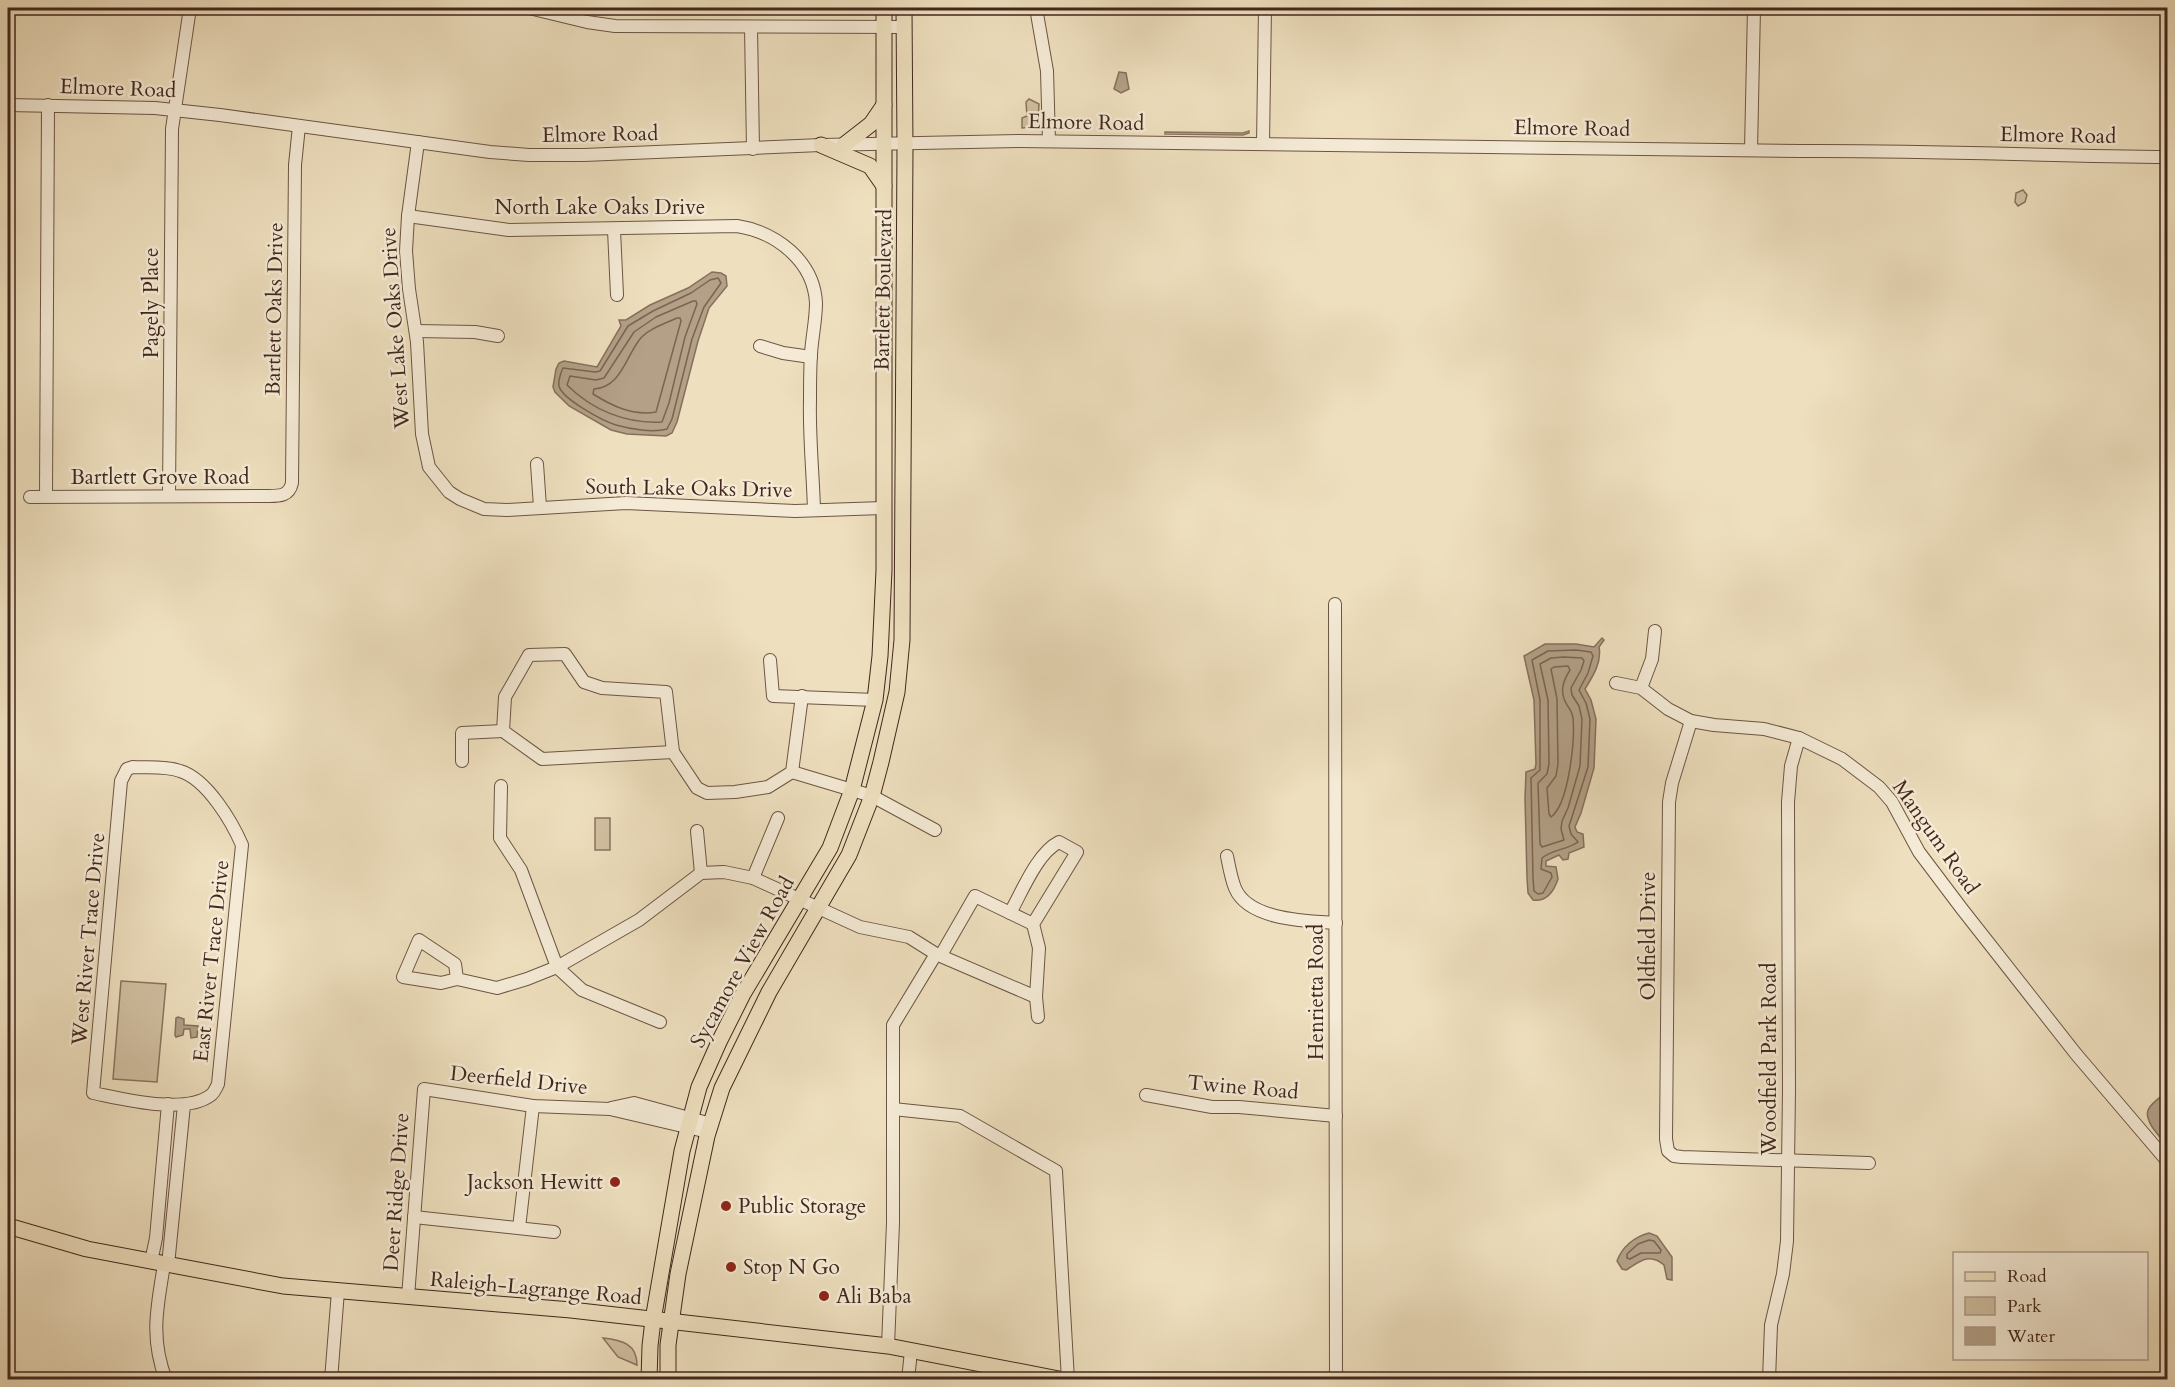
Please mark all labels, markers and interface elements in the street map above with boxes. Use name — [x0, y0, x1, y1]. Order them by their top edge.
street label: Elmore Road — [59, 72, 177, 105]
street label: Elmore Road — [1028, 107, 1144, 138]
street label: Elmore Road — [1514, 113, 1630, 144]
street label: Elmore Road — [542, 119, 658, 150]
street label: Elmore Road — [2000, 120, 2116, 151]
street label: North Lake Oaks Drive — [495, 193, 705, 222]
street label: Bartlett Boulevard — [868, 209, 899, 371]
street label: Bartlett Oaks Drive — [258, 222, 291, 396]
street label: West Lake Oaks Drive — [374, 226, 417, 431]
street label: Pagely Place — [137, 248, 166, 358]
street label: Bartlett Grove Road — [70, 463, 250, 492]
street label: South Lake Oaks Drive — [585, 472, 793, 505]
street label: Mangum Road — [1885, 774, 1986, 900]
street label: West River Trace Drive — [65, 831, 112, 1048]
street label: East River Trace Drive — [186, 859, 237, 1063]
street label: Sycamore View Road — [683, 871, 802, 1053]
street label: Oldfield Drive — [1634, 872, 1663, 1000]
street label: Henrietta Road — [1302, 924, 1331, 1060]
street label: Woodfield Park Road — [1755, 963, 1784, 1156]
street label: Deerfield Drive — [449, 1059, 589, 1102]
street label: Twine Road — [1186, 1068, 1300, 1107]
street label: Deer Ridge Drive — [376, 1112, 417, 1272]
place label: Jackson Hewitt — [464, 1168, 603, 1197]
marker: Jackson Hewitt — [608, 1175, 622, 1189]
place label: Public Storage — [738, 1192, 866, 1221]
marker: Public Storage — [719, 1199, 733, 1213]
legend — [1953, 1252, 2148, 1360]
place label: Stop N Go — [743, 1253, 840, 1282]
marker: Stop N Go — [724, 1260, 738, 1274]
text: Road — [2007, 1264, 2047, 1289]
street label: Raleigh-Lagrange Road — [429, 1265, 643, 1312]
place label: Ali Baba — [836, 1282, 912, 1311]
marker: Ali Baba — [817, 1289, 831, 1303]
text: Park — [2007, 1294, 2042, 1319]
text: Water — [2006, 1324, 2056, 1349]

